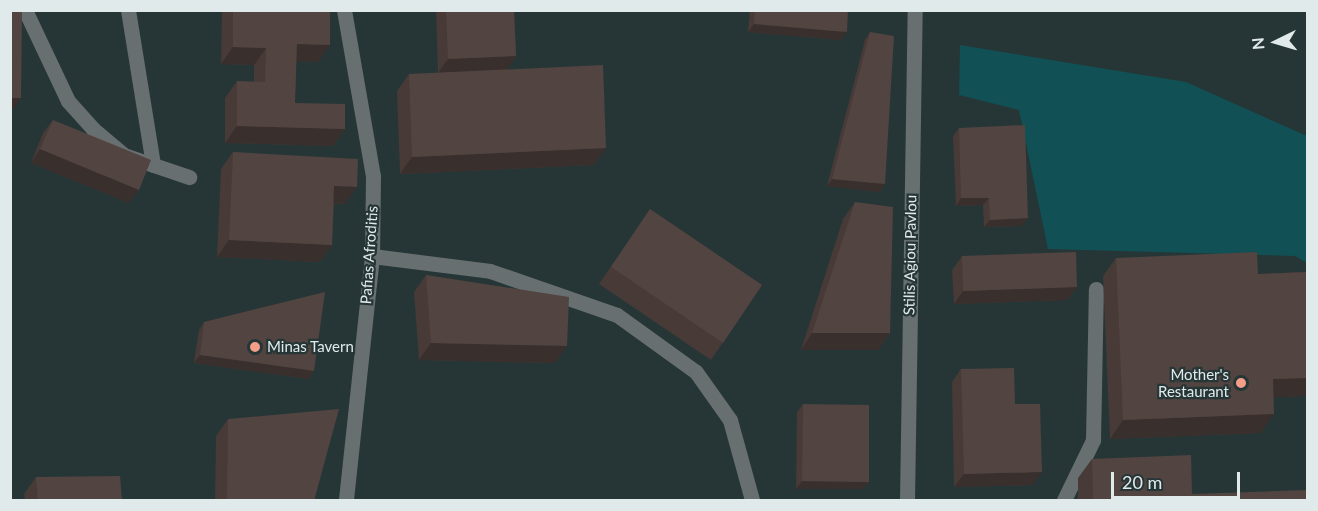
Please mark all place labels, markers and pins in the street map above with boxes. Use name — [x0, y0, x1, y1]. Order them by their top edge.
place label: Minas Tavern — [267, 338, 354, 356]
marker: Minas Tavern — [248, 340, 262, 354]
place label: Mother's Restaurant — [1158, 365, 1229, 400]
marker: Mother's Restaurant — [1234, 376, 1248, 390]

